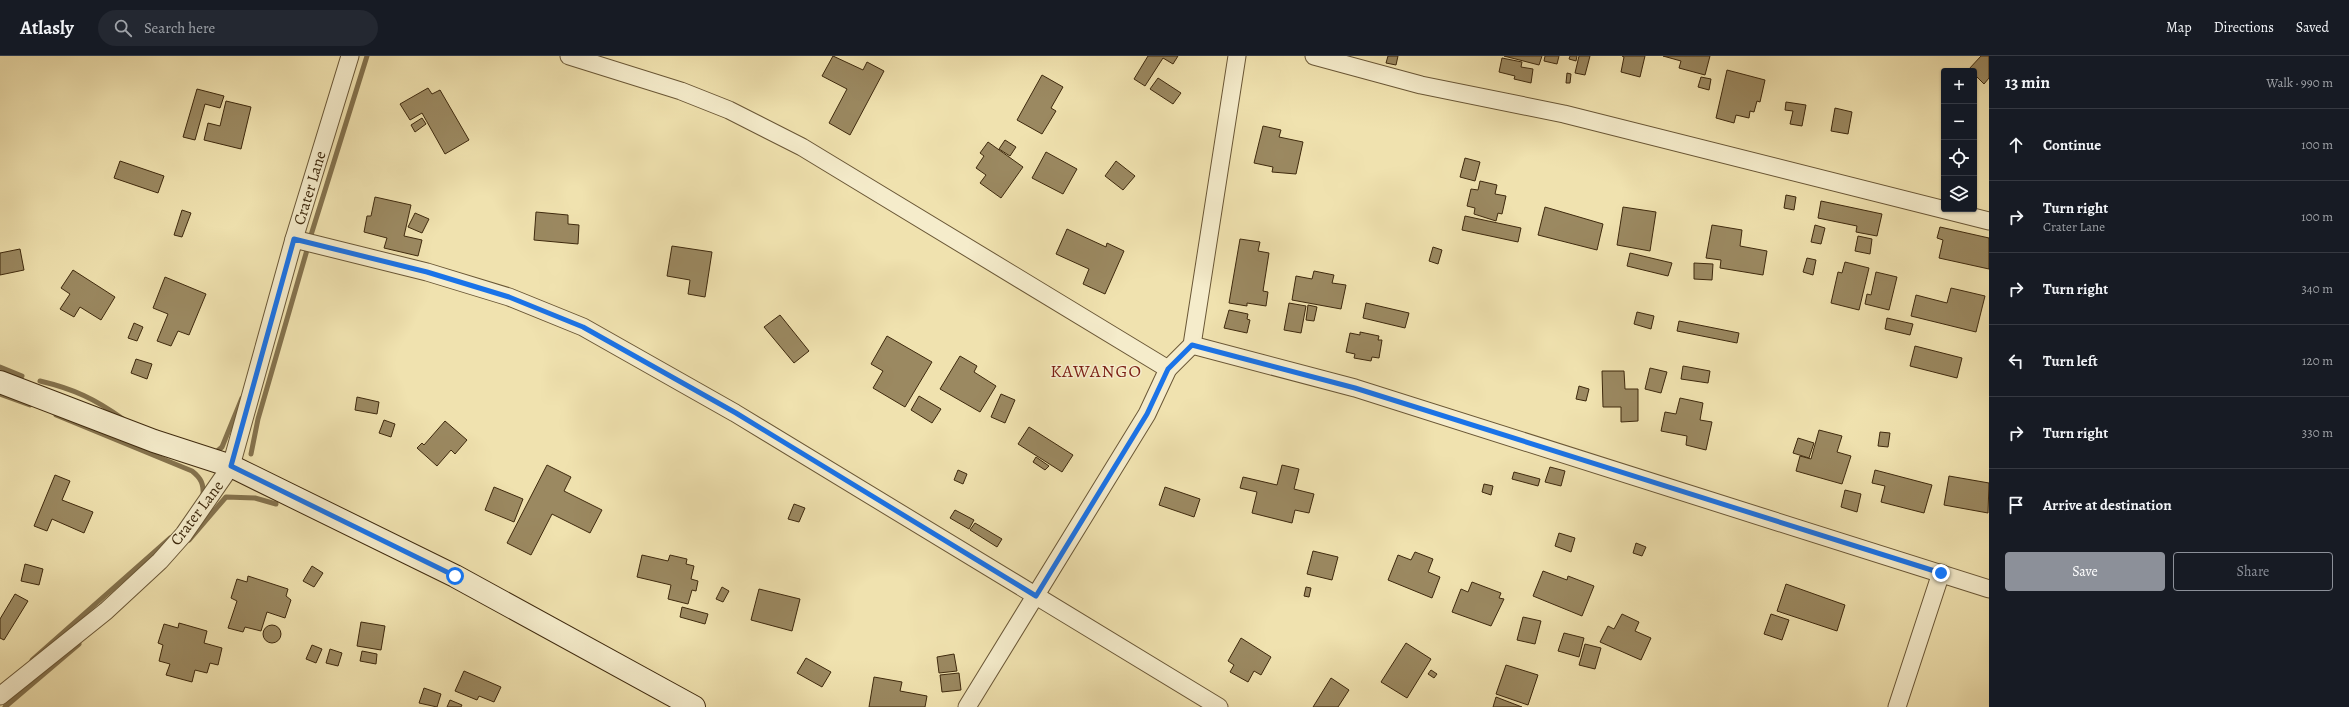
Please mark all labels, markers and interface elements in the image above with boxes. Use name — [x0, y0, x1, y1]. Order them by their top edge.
search box — [98, 10, 378, 46]
text: Atlasly — [20, 15, 74, 41]
icon: search — [112, 17, 134, 39]
text: Search here — [144, 18, 215, 38]
text: Map — [2166, 18, 2192, 37]
text: Directions — [2214, 18, 2274, 37]
text: Saved — [2296, 18, 2329, 37]
map controls — [1941, 68, 1977, 212]
button: + — [1941, 68, 1977, 104]
text: 13 min — [2005, 71, 2050, 94]
text: Walk · 990 m — [2266, 74, 2333, 91]
button: − — [1941, 104, 1977, 140]
icon: ahead — [2005, 134, 2027, 156]
text: Continue — [2043, 135, 2101, 155]
text: 100 m — [2301, 136, 2333, 153]
button: locate — [1941, 140, 1977, 176]
street label: Crater Lane — [288, 148, 332, 228]
button: layers — [1941, 176, 1977, 212]
text: Turn right — [2043, 198, 2108, 218]
icon: right — [2005, 206, 2027, 228]
text: 100 m — [2301, 208, 2333, 225]
text: Crater Lane — [2043, 218, 2105, 235]
icon: right — [2005, 278, 2027, 300]
text: Turn right — [2043, 279, 2108, 299]
text: 340 m — [2301, 280, 2333, 297]
icon: left — [2005, 350, 2027, 372]
text: Turn left — [2043, 351, 2098, 371]
text: 120 m — [2302, 352, 2333, 369]
district label: KAWANGO — [1050, 359, 1142, 383]
icon: right — [2005, 422, 2027, 444]
text: Turn right — [2043, 423, 2108, 443]
text: 330 m — [2302, 424, 2333, 441]
street label: Crater Lane — [165, 476, 229, 550]
icon: arrive — [2005, 494, 2027, 516]
text: Arrive at destination — [2043, 495, 2172, 515]
button: Save — [2005, 552, 2165, 591]
button: Share — [2173, 552, 2333, 591]
route end — [1932, 564, 1950, 582]
route start — [446, 567, 464, 585]

